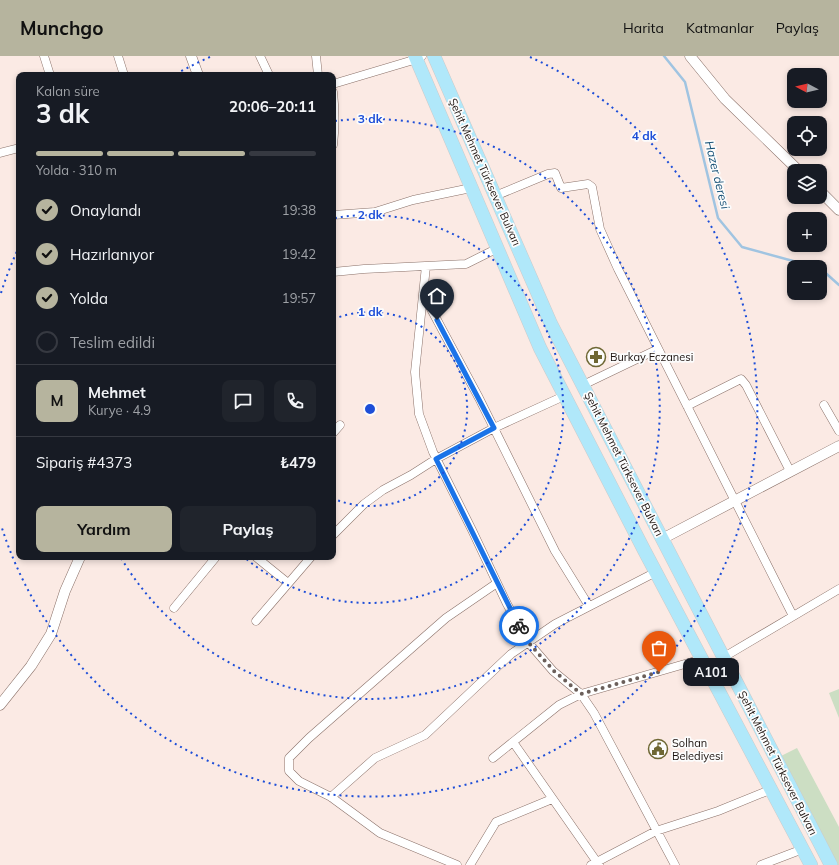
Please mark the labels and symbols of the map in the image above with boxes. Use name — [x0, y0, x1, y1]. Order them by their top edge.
north arrow — [787, 68, 827, 108]
street label: Şehit Mehmet Türksever Bulvarı — [446, 96, 524, 248]
text: 3 dk — [358, 111, 383, 126]
text: 4 dk — [632, 128, 657, 143]
water label: Hazer deresi — [702, 139, 733, 211]
text: 2 dk — [358, 207, 383, 222]
pin — [420, 279, 454, 320]
text: 1 dk — [358, 304, 383, 319]
pharmacy icon: Burkay Eczanesi — [585, 346, 607, 368]
place label: Burkay Eczanesi — [610, 350, 693, 364]
street label: Şehit Mehmet Türksever Bulvarı — [581, 390, 667, 538]
centre of rings — [363, 402, 377, 416]
courier — [499, 606, 539, 646]
pin — [642, 631, 676, 672]
callout: A101 — [683, 658, 739, 686]
street label: Şehit Mehmet Türksever Bulvarı — [735, 689, 821, 837]
place label: Solhan Belediyesi — [672, 736, 723, 763]
public building icon: Solhan Belediyesi — [647, 738, 669, 760]

